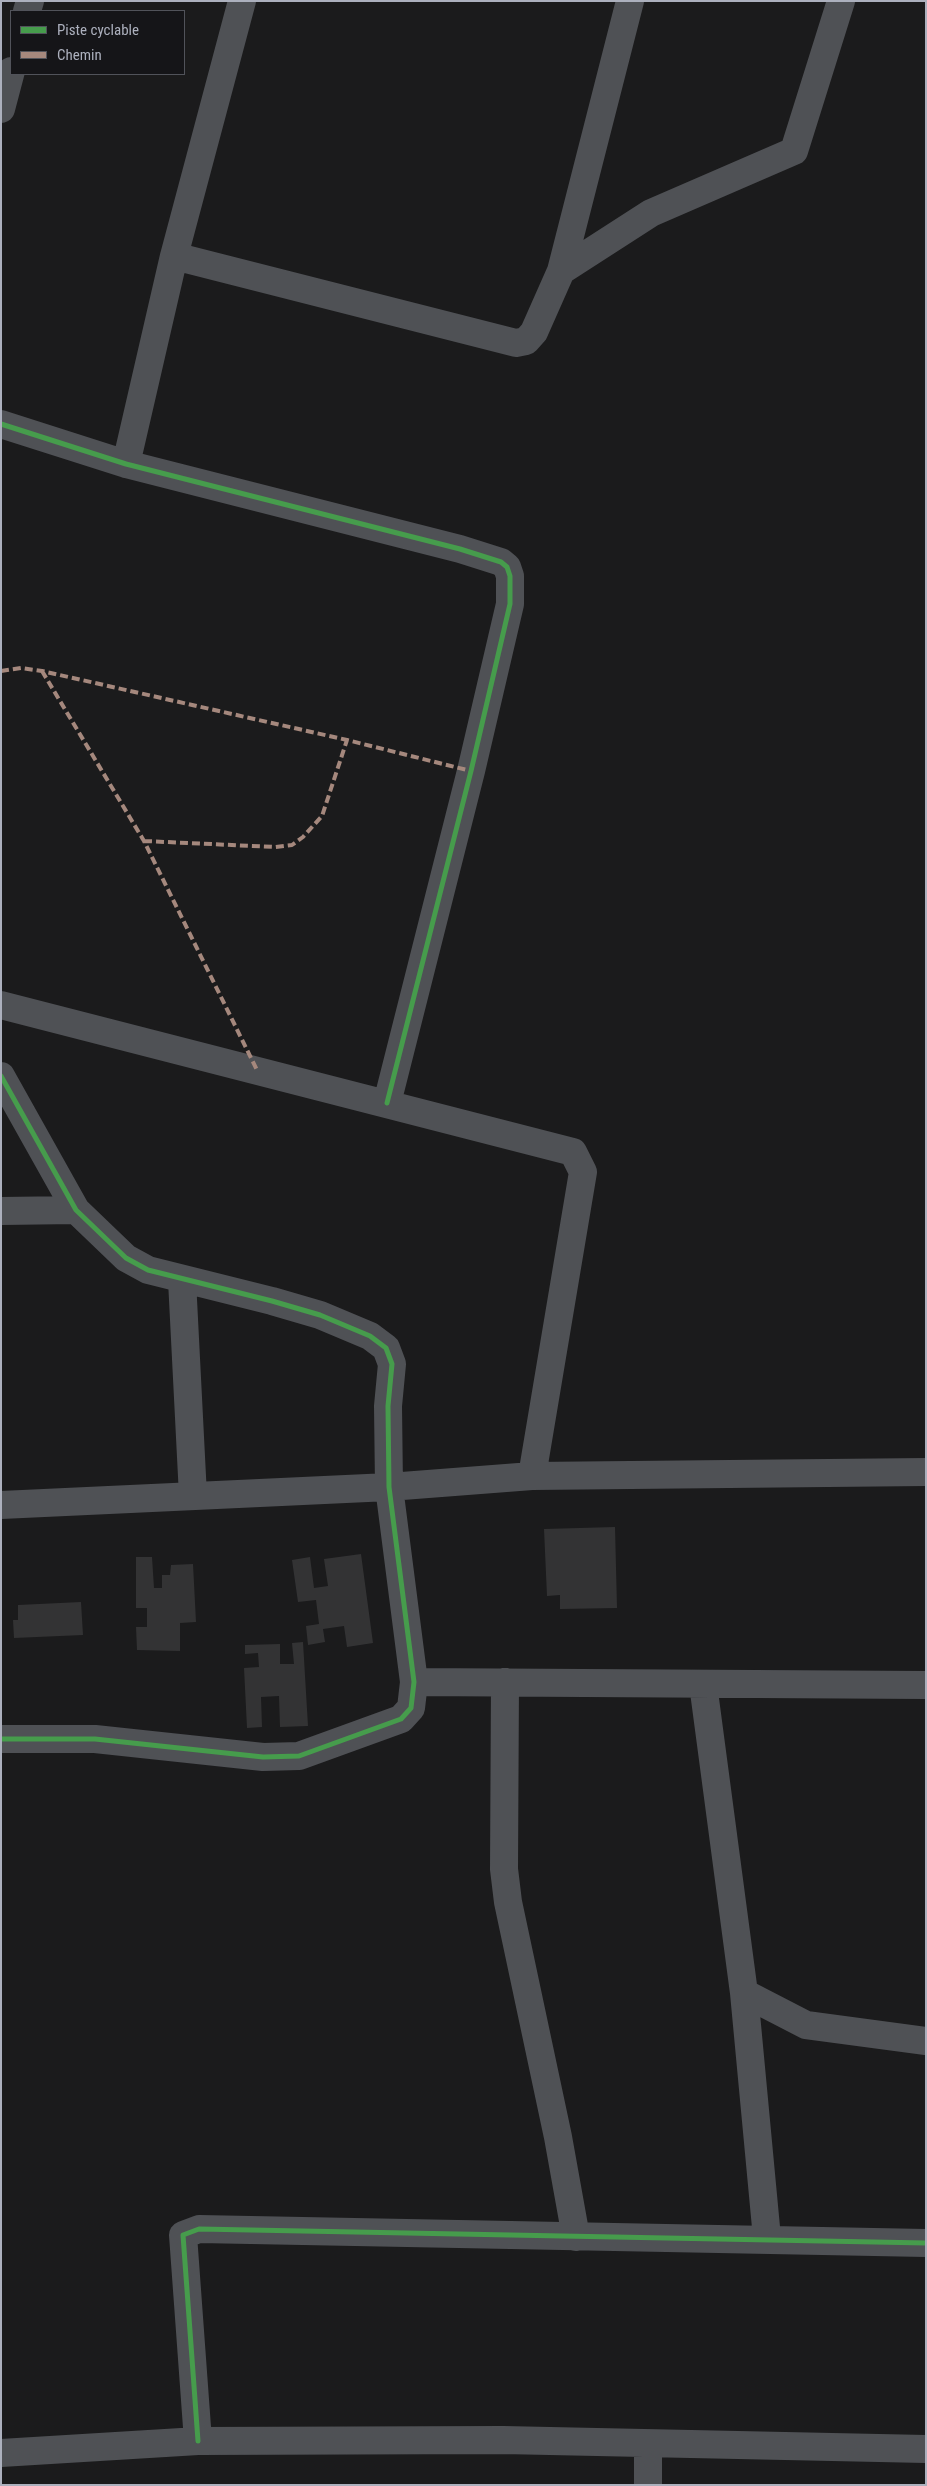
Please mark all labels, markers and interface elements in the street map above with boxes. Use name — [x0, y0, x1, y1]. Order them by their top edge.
legend — [10, 10, 185, 75]
text: Piste cyclable — [57, 21, 139, 39]
text: Chemin — [57, 46, 102, 64]

